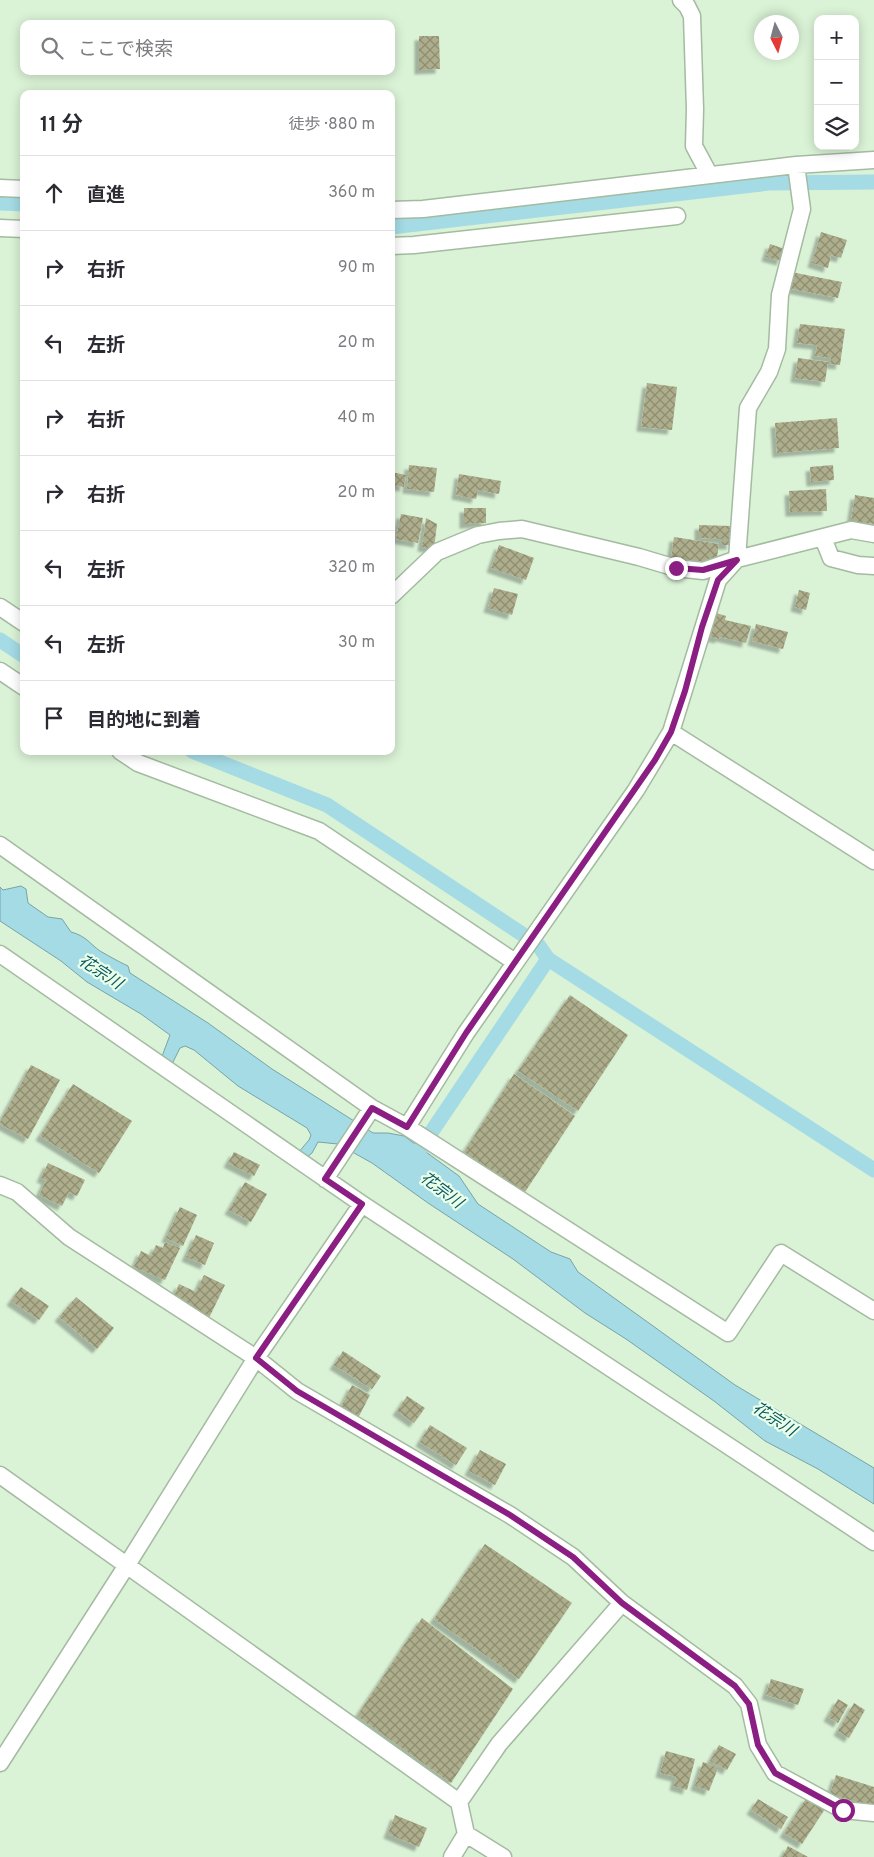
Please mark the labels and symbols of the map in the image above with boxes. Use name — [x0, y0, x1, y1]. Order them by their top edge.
north arrow — [754, 15, 799, 60]
route end — [665, 557, 688, 580]
water label: 花宗川 — [74, 952, 127, 996]
water label: 花宗川 — [416, 1169, 468, 1215]
water label: 花宗川 — [748, 1399, 801, 1443]
route start — [832, 1799, 855, 1822]

